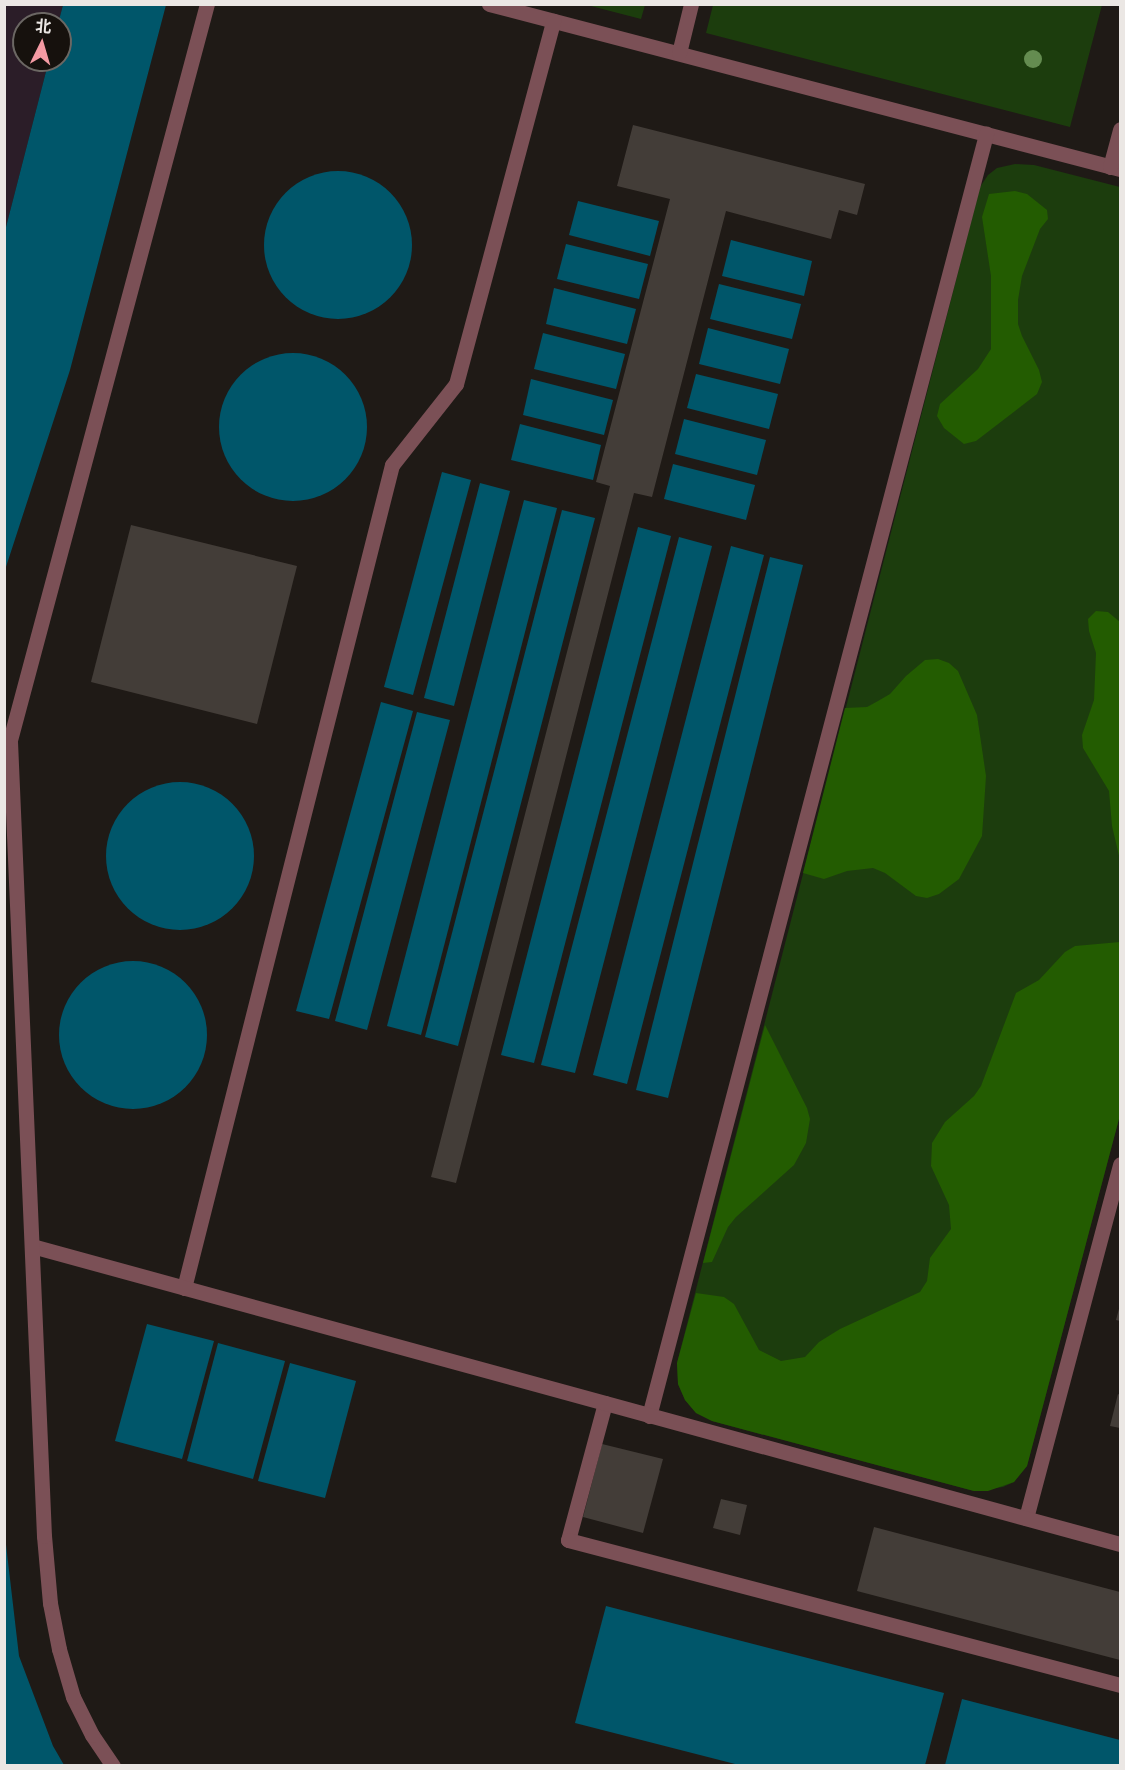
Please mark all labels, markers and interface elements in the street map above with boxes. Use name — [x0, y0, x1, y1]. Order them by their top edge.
north arrow — [12, 12, 72, 72]
text: 北 — [34, 14, 52, 38]

